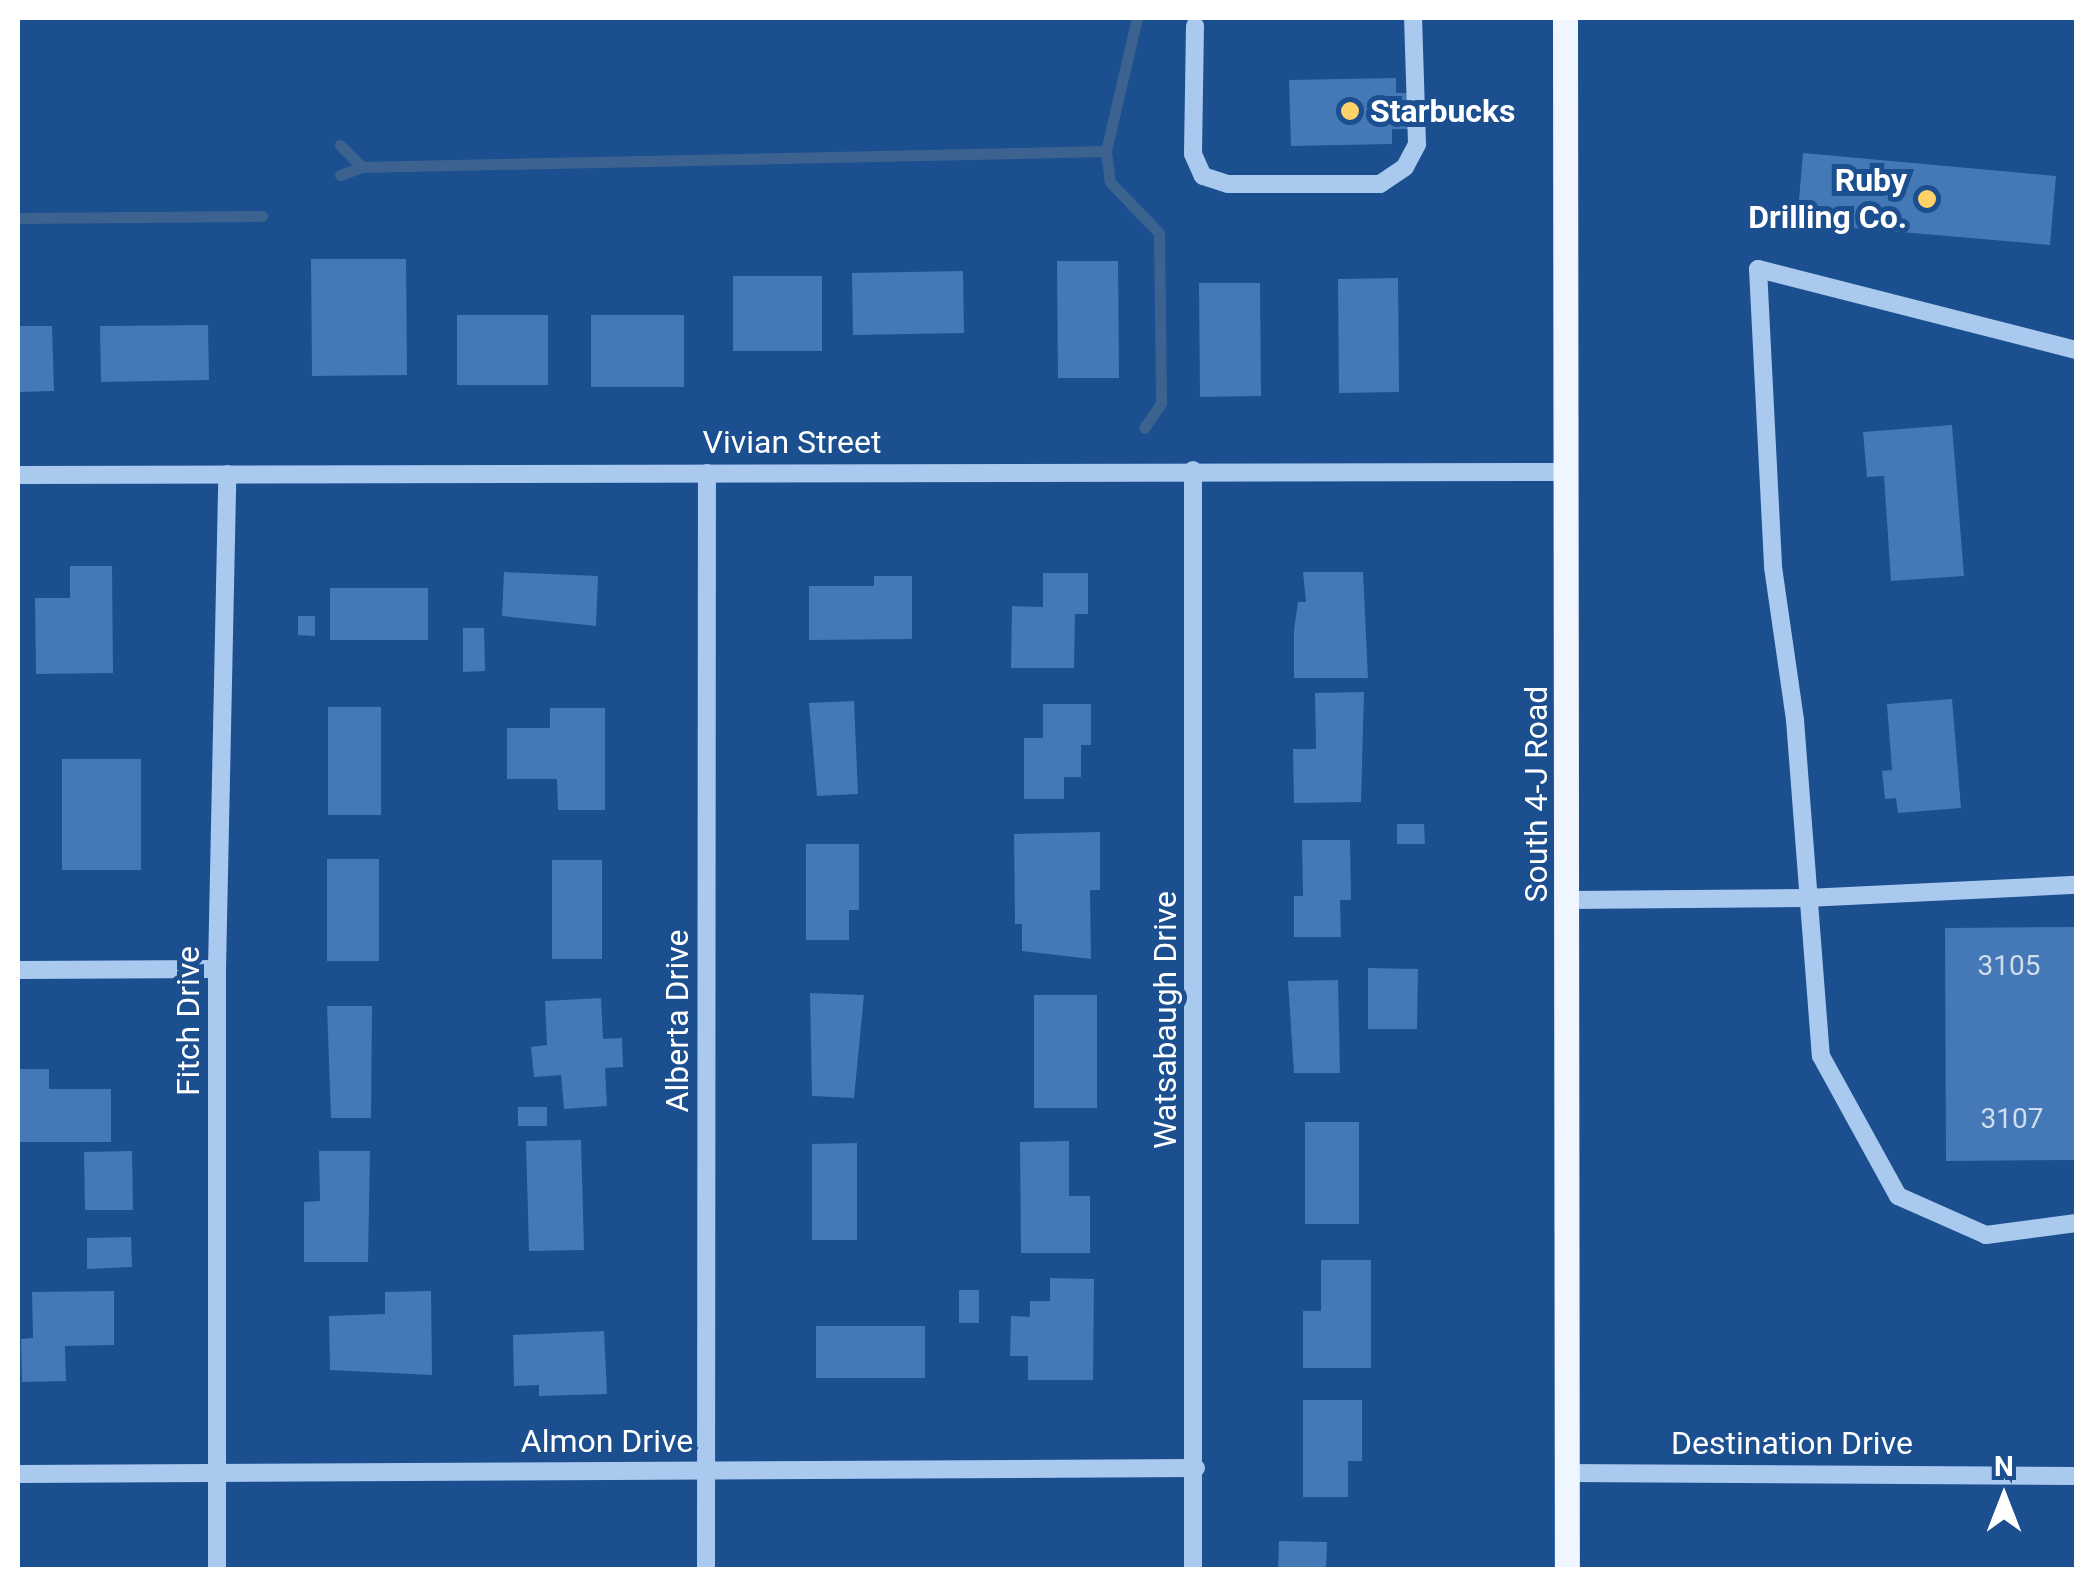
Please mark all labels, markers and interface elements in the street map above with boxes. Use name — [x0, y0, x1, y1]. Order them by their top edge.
place label: Starbucks — [1370, 92, 1516, 130]
marker: Starbucks — [1339, 100, 1361, 122]
place label: Ruby Drilling Co. — [1748, 162, 1907, 237]
marker: Ruby Drilling Co. — [1916, 188, 1938, 210]
street label: Vivian Street — [703, 423, 881, 461]
street label: South 4-J Road — [1517, 686, 1555, 902]
street label: Watsabaugh Drive — [1146, 891, 1184, 1149]
street label: Alberta Drive — [658, 930, 696, 1112]
street label: Fitch Drive — [169, 946, 207, 1096]
house number: 3105 — [1978, 949, 2040, 983]
house number: 3107 — [1981, 1102, 2043, 1136]
street label: Almon Drive — [521, 1422, 693, 1460]
street label: Destination Drive — [1671, 1424, 1913, 1462]
north arrow — [1954, 1447, 2054, 1547]
text: N — [1994, 1450, 2014, 1483]

